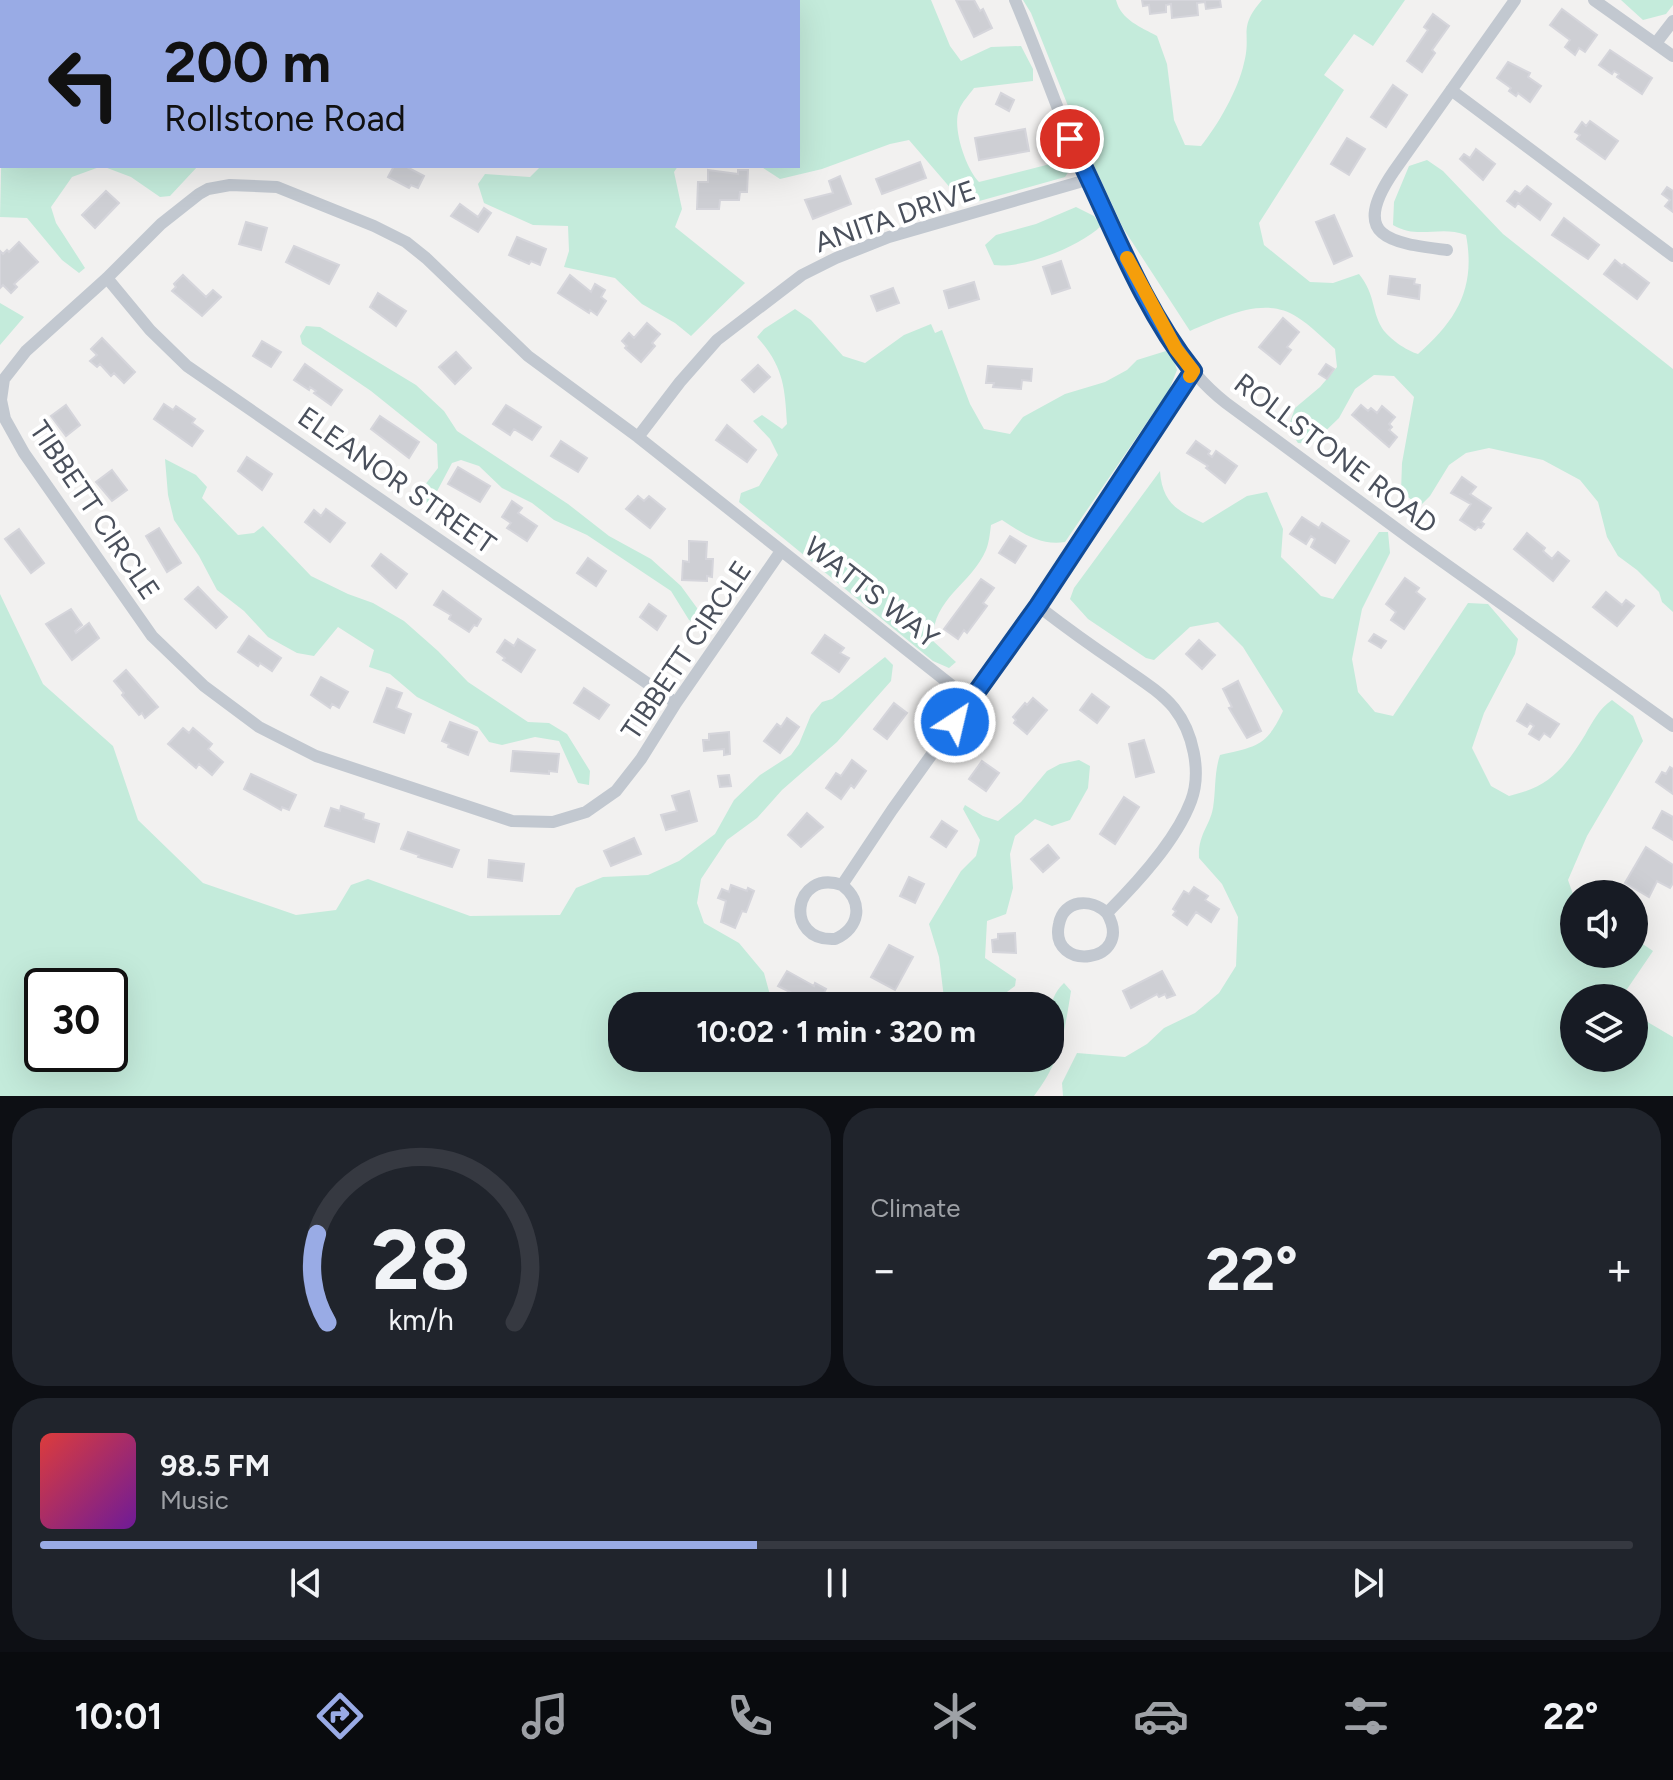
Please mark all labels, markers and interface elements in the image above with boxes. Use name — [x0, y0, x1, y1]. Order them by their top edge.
text: 200 m — [164, 29, 331, 96]
icon: left — [32, 32, 136, 136]
text: Rollstone Road — [164, 97, 406, 140]
pin — [1036, 105, 1104, 173]
icon: arrive — [1048, 117, 1092, 161]
street label: ANITA DRIVE — [810, 173, 980, 259]
street label: ROLLSTONE ROAD — [1228, 366, 1444, 540]
street label: ELEANOR STREET — [292, 399, 503, 561]
street label: TIBBETT CIRCLE — [23, 414, 167, 606]
street label: WATTS WAY — [798, 529, 946, 655]
street label: TIBBETT CIRCLE — [614, 554, 758, 746]
position arrow — [913, 680, 997, 764]
map controls — [1560, 880, 1648, 1072]
button: sound — [1560, 880, 1648, 968]
speed limit sign: 30 — [24, 968, 128, 1072]
button: layers — [1560, 984, 1648, 1072]
text: 10:02 · 1 min · 320 m — [696, 1013, 976, 1050]
text: Climate — [871, 1192, 960, 1224]
text: 28 — [372, 1210, 471, 1310]
text: 22° — [1206, 1233, 1298, 1305]
text: − — [871, 1243, 898, 1296]
text: + — [1606, 1243, 1633, 1296]
text: km/h — [389, 1303, 454, 1337]
text: 98.5 FM — [160, 1447, 270, 1484]
text: Music — [160, 1484, 229, 1516]
icon: previous — [284, 1561, 328, 1605]
icon: pause — [815, 1561, 859, 1605]
icon: next — [1346, 1561, 1390, 1605]
icon: directions — [312, 1688, 368, 1744]
icon: music — [517, 1688, 573, 1744]
icon: phone — [722, 1688, 778, 1744]
icon: climate — [927, 1688, 983, 1744]
icon: car — [1133, 1688, 1189, 1744]
icon: filters — [1338, 1688, 1394, 1744]
text: 10:01 — [75, 1695, 163, 1738]
text: 22° — [1543, 1695, 1598, 1738]

